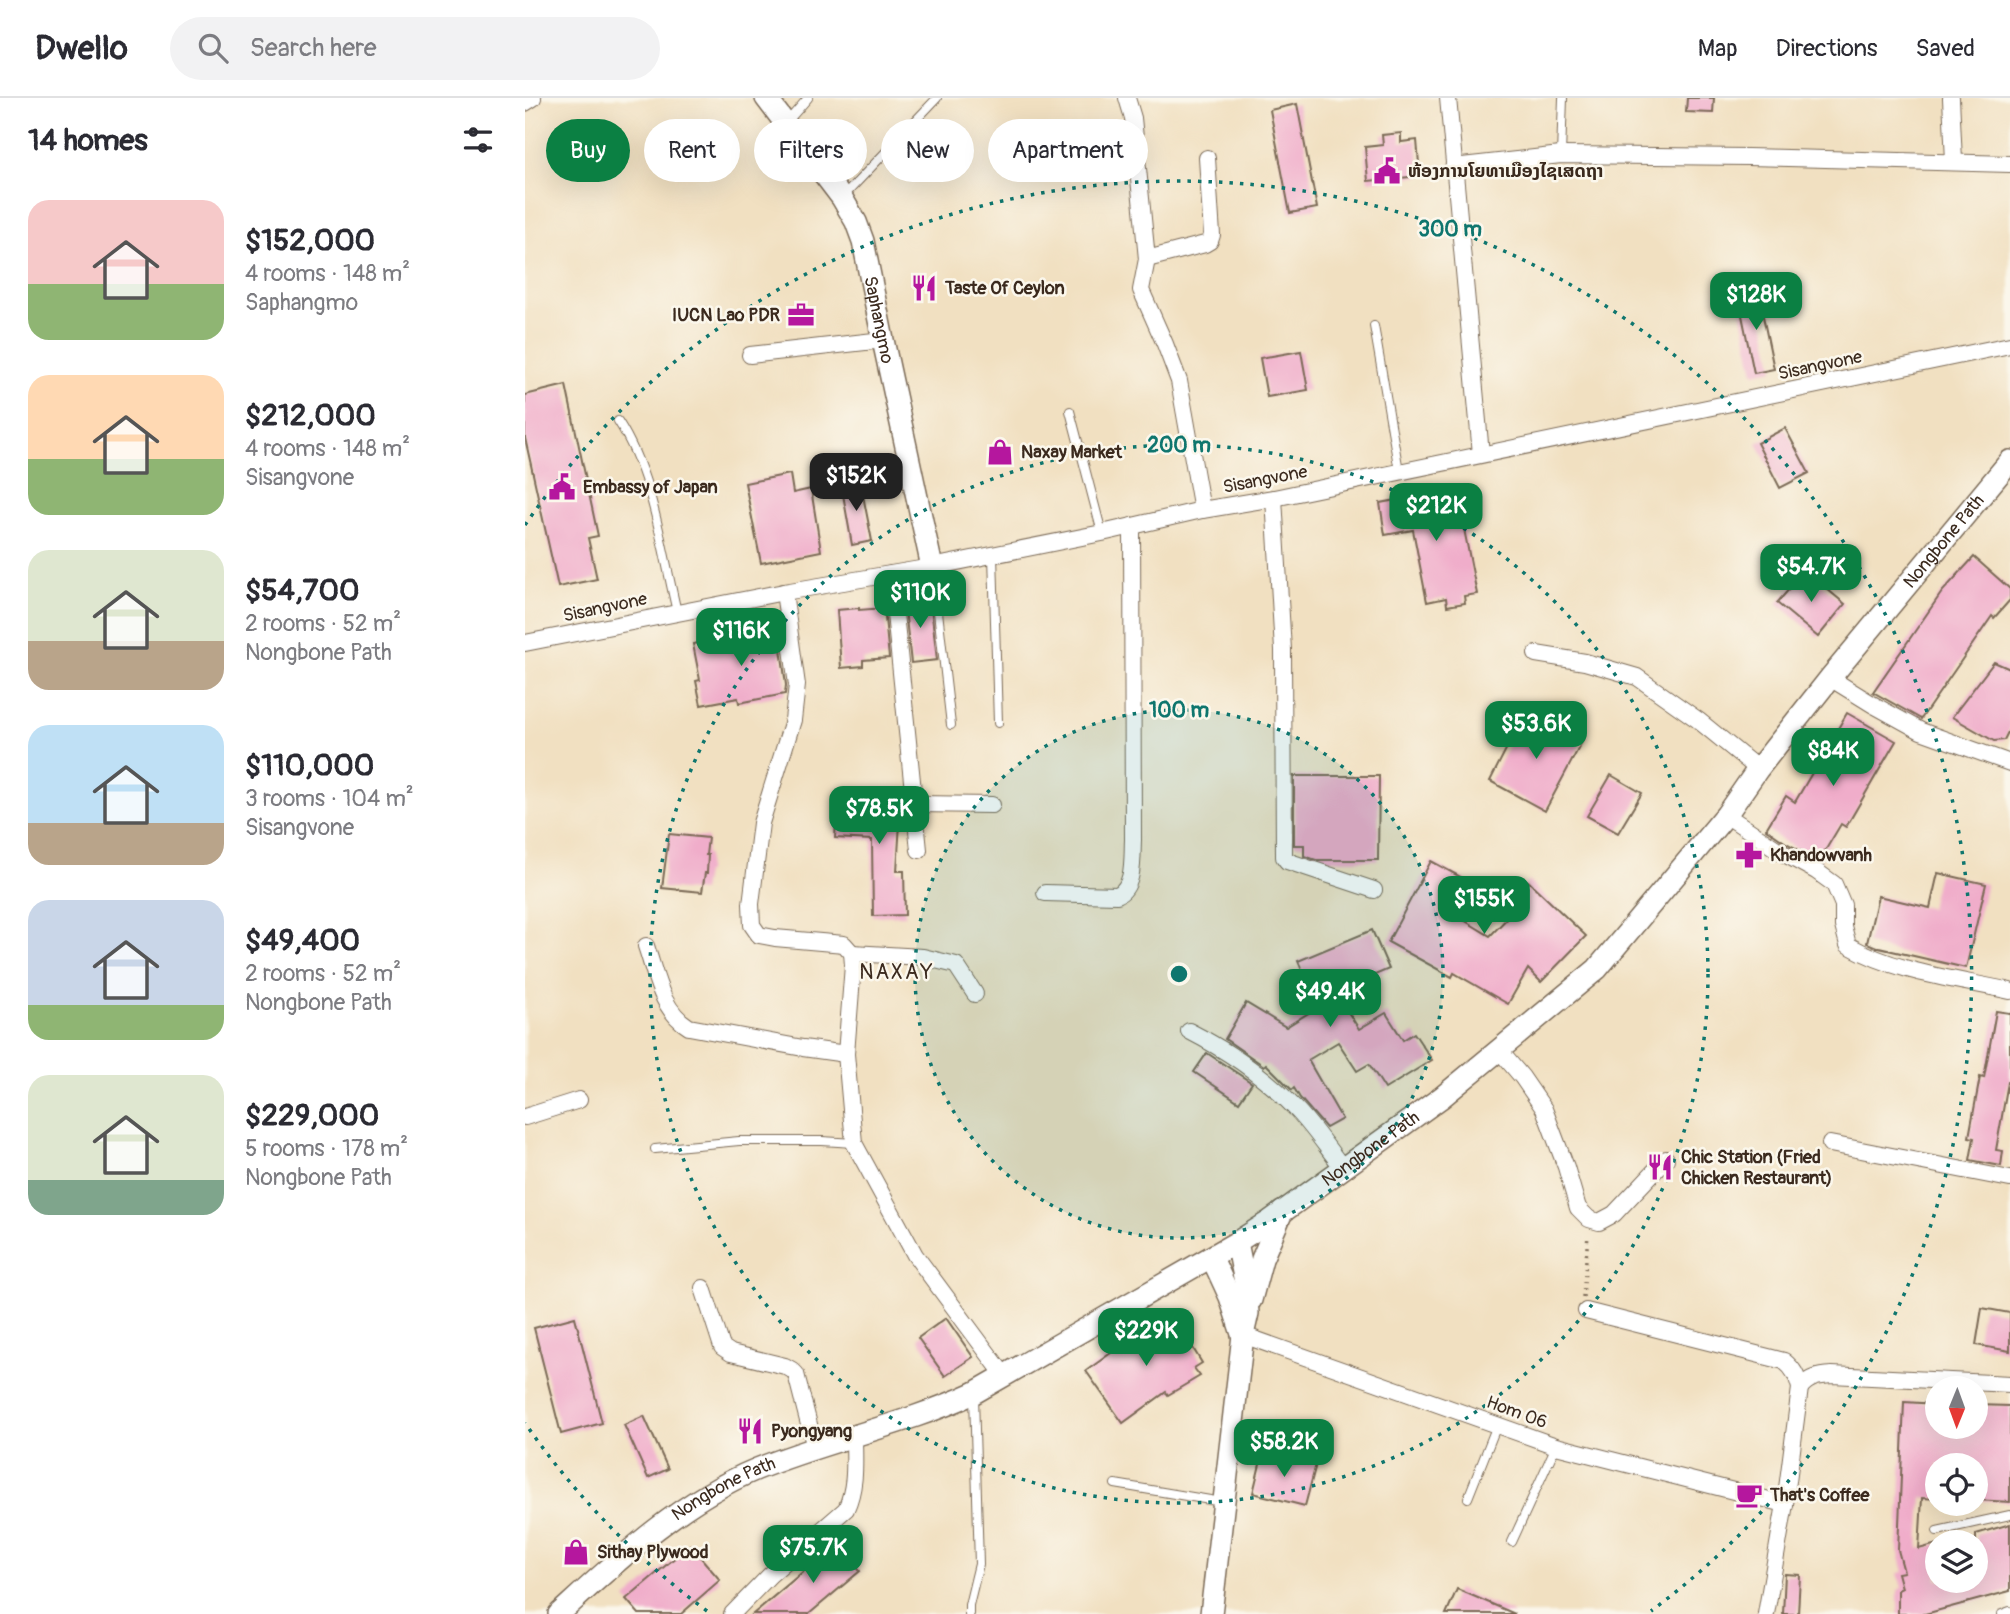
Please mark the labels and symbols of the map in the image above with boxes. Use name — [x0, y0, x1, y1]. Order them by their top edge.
public building icon: ຫ້ອງການໂຍທາເມືອງໄຊເສດຖາ — [1372, 156, 1402, 186]
place label: ຫ້ອງການໂຍທາເມືອງໄຊເສດຖາ — [1408, 160, 1603, 183]
text: 300 m — [1418, 216, 1482, 243]
pin: $128K — [1707, 272, 1805, 332]
restaurant icon: Taste Of Ceylon — [909, 273, 939, 303]
street label: Saphangmo — [858, 274, 899, 366]
place label: Taste Of Ceylon — [944, 277, 1065, 300]
office icon: IUCN Lao PDR — [786, 300, 816, 330]
place label: IUCN Lao PDR — [672, 304, 781, 327]
street label: Sisangvone — [1776, 345, 1864, 386]
text: 200 m — [1147, 432, 1211, 459]
shop icon: Naxay Market — [985, 437, 1015, 467]
place label: Naxay Market — [1021, 441, 1123, 464]
pin: $152K — [807, 454, 905, 513]
street label: Sisangvone — [1221, 460, 1309, 499]
public building icon: Embassy of Japan — [547, 472, 577, 502]
place label: Embassy of Japan — [583, 476, 718, 499]
pin: $212K — [1387, 484, 1485, 543]
street label: Nongbone Path — [1898, 490, 1989, 593]
pin: $54.7K — [1754, 545, 1868, 604]
pin: $110K — [871, 570, 969, 630]
street label: Sisangvone — [561, 587, 649, 628]
pin: $116K — [692, 608, 790, 668]
text: 100 m — [1149, 697, 1209, 724]
pin: $53.6K — [1479, 702, 1593, 761]
pin: $84K — [1792, 728, 1874, 788]
pin: $78.5K — [822, 786, 936, 846]
pharmacy icon: Khandowvanh — [1734, 840, 1764, 870]
place label: Khandowvanh — [1770, 844, 1873, 867]
pin: $155K — [1435, 876, 1533, 936]
district label: NAXAY — [859, 959, 935, 986]
centre of rings — [1167, 962, 1191, 986]
pin: $49.4K — [1273, 970, 1387, 1029]
street label: Nongbone Path — [1317, 1106, 1424, 1192]
place label: Chic Station (Fried Chicken Restaurant) — [1681, 1146, 1832, 1190]
restaurant icon: Chic Station (Fried Chicken Restaurant) — [1645, 1152, 1675, 1182]
pin: $229K — [1097, 1308, 1195, 1368]
north arrow — [1925, 1376, 1988, 1438]
street label: Hom 06 — [1483, 1391, 1550, 1434]
restaurant icon: Pyongyang — [735, 1416, 765, 1446]
place label: Pyongyang — [771, 1420, 852, 1443]
pin: $58.2K — [1227, 1420, 1341, 1479]
street label: Nongbone Path — [667, 1452, 779, 1526]
cafe icon: That's Coffee — [1734, 1480, 1764, 1510]
place label: That's Coffee — [1769, 1484, 1870, 1507]
pin: $75.7K — [756, 1526, 870, 1585]
shop icon: Sithay Plywood — [561, 1537, 591, 1567]
place label: Sithay Plywood — [597, 1541, 709, 1564]

